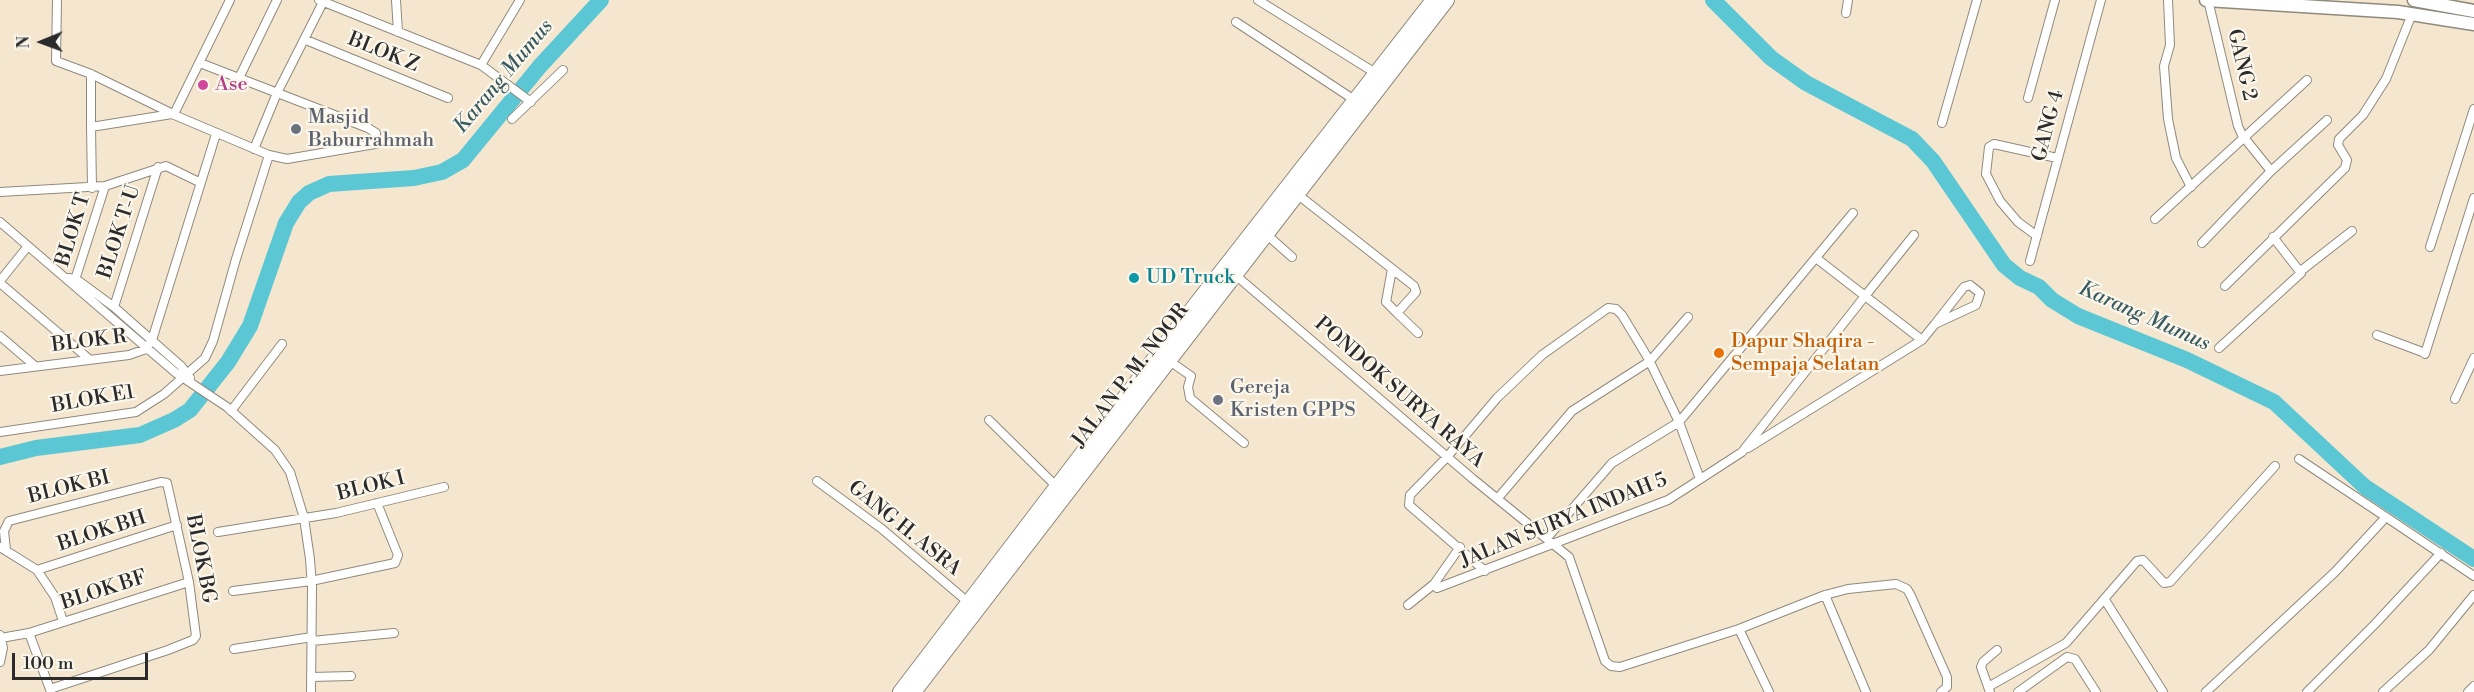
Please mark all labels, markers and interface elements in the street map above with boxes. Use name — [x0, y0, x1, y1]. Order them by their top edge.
north arrow — [12, 12, 72, 72]
water label: Karang Mumus — [449, 15, 559, 139]
street label: GANG 2 — [2221, 27, 2261, 103]
street label: BLOK Z — [344, 28, 422, 78]
text: N — [14, 36, 34, 49]
place label: Ase — [215, 73, 248, 97]
marker: Ase — [196, 78, 210, 92]
street label: GANG 4 — [2028, 88, 2070, 164]
place label: Masjid Baburrahmah — [308, 106, 434, 153]
marker: Masjid Baburrahmah — [289, 122, 303, 136]
street label: BLOK T-U — [94, 182, 146, 282]
street label: BLOK T — [51, 190, 97, 270]
place label: UD Truck — [1146, 266, 1235, 290]
marker: UD Truck — [1127, 271, 1141, 285]
water label: Karang Mumus — [2074, 277, 2214, 357]
street label: JALAN P. M. NOOR — [1068, 300, 1194, 452]
street label: PONDOK SURYA RAYA — [1309, 313, 1489, 473]
street label: BLOK R — [50, 326, 128, 358]
place label: Dapur Shaqira - Sempaja Selatan — [1731, 330, 1879, 377]
marker: Dapur Shaqira - Sempaja Selatan — [1712, 346, 1726, 360]
place label: Gereja Kristen GPPS — [1230, 376, 1356, 423]
street label: BLOK E1 — [50, 381, 136, 419]
marker: Gereja Kristen GPPS — [1211, 393, 1225, 407]
street label: BLOK BI — [26, 466, 112, 510]
street label: BLOK I — [335, 467, 407, 507]
street label: JALAN SURYA INDAH 5 — [1457, 468, 1671, 574]
street label: GANG H. ASRA — [843, 476, 965, 582]
street label: BLOK BH — [55, 506, 149, 558]
street label: BLOK BG — [180, 513, 220, 605]
street label: BLOK BF — [58, 566, 150, 616]
scale bar — [15, 641, 152, 679]
text: 100 m — [23, 652, 74, 675]

